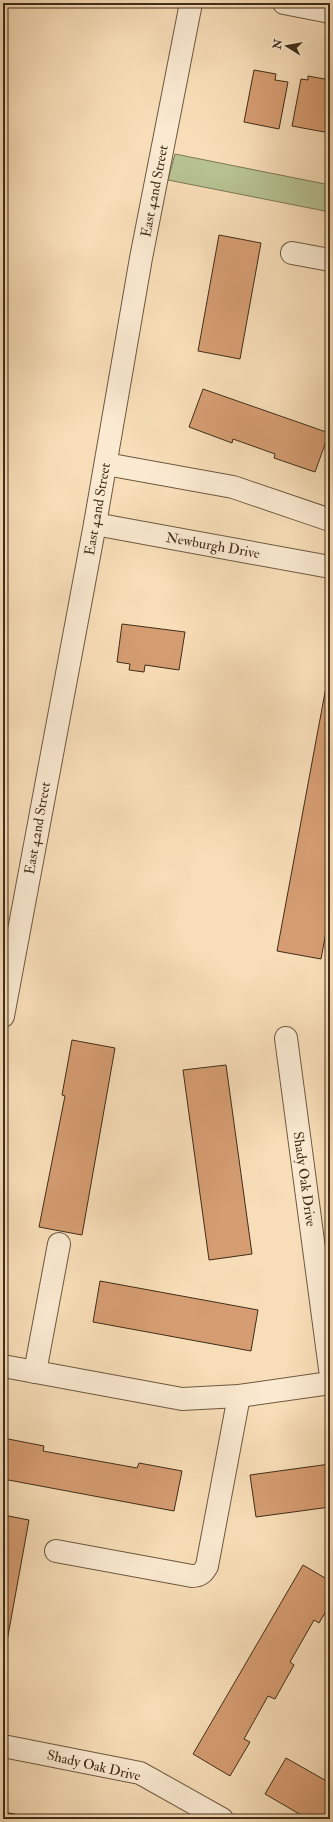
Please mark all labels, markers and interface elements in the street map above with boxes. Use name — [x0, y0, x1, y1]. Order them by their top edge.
north arrow — [267, 26, 307, 66]
text: N — [270, 37, 285, 51]
street label: East 42nd Street — [137, 143, 172, 239]
street label: East 42nd Street — [81, 461, 114, 557]
street label: Newburgh Drive — [165, 529, 261, 562]
street label: East 42nd Street — [21, 780, 54, 876]
street label: Shady Oak Drive — [288, 1130, 320, 1228]
street label: Shady Oak Drive — [45, 1746, 143, 1786]

